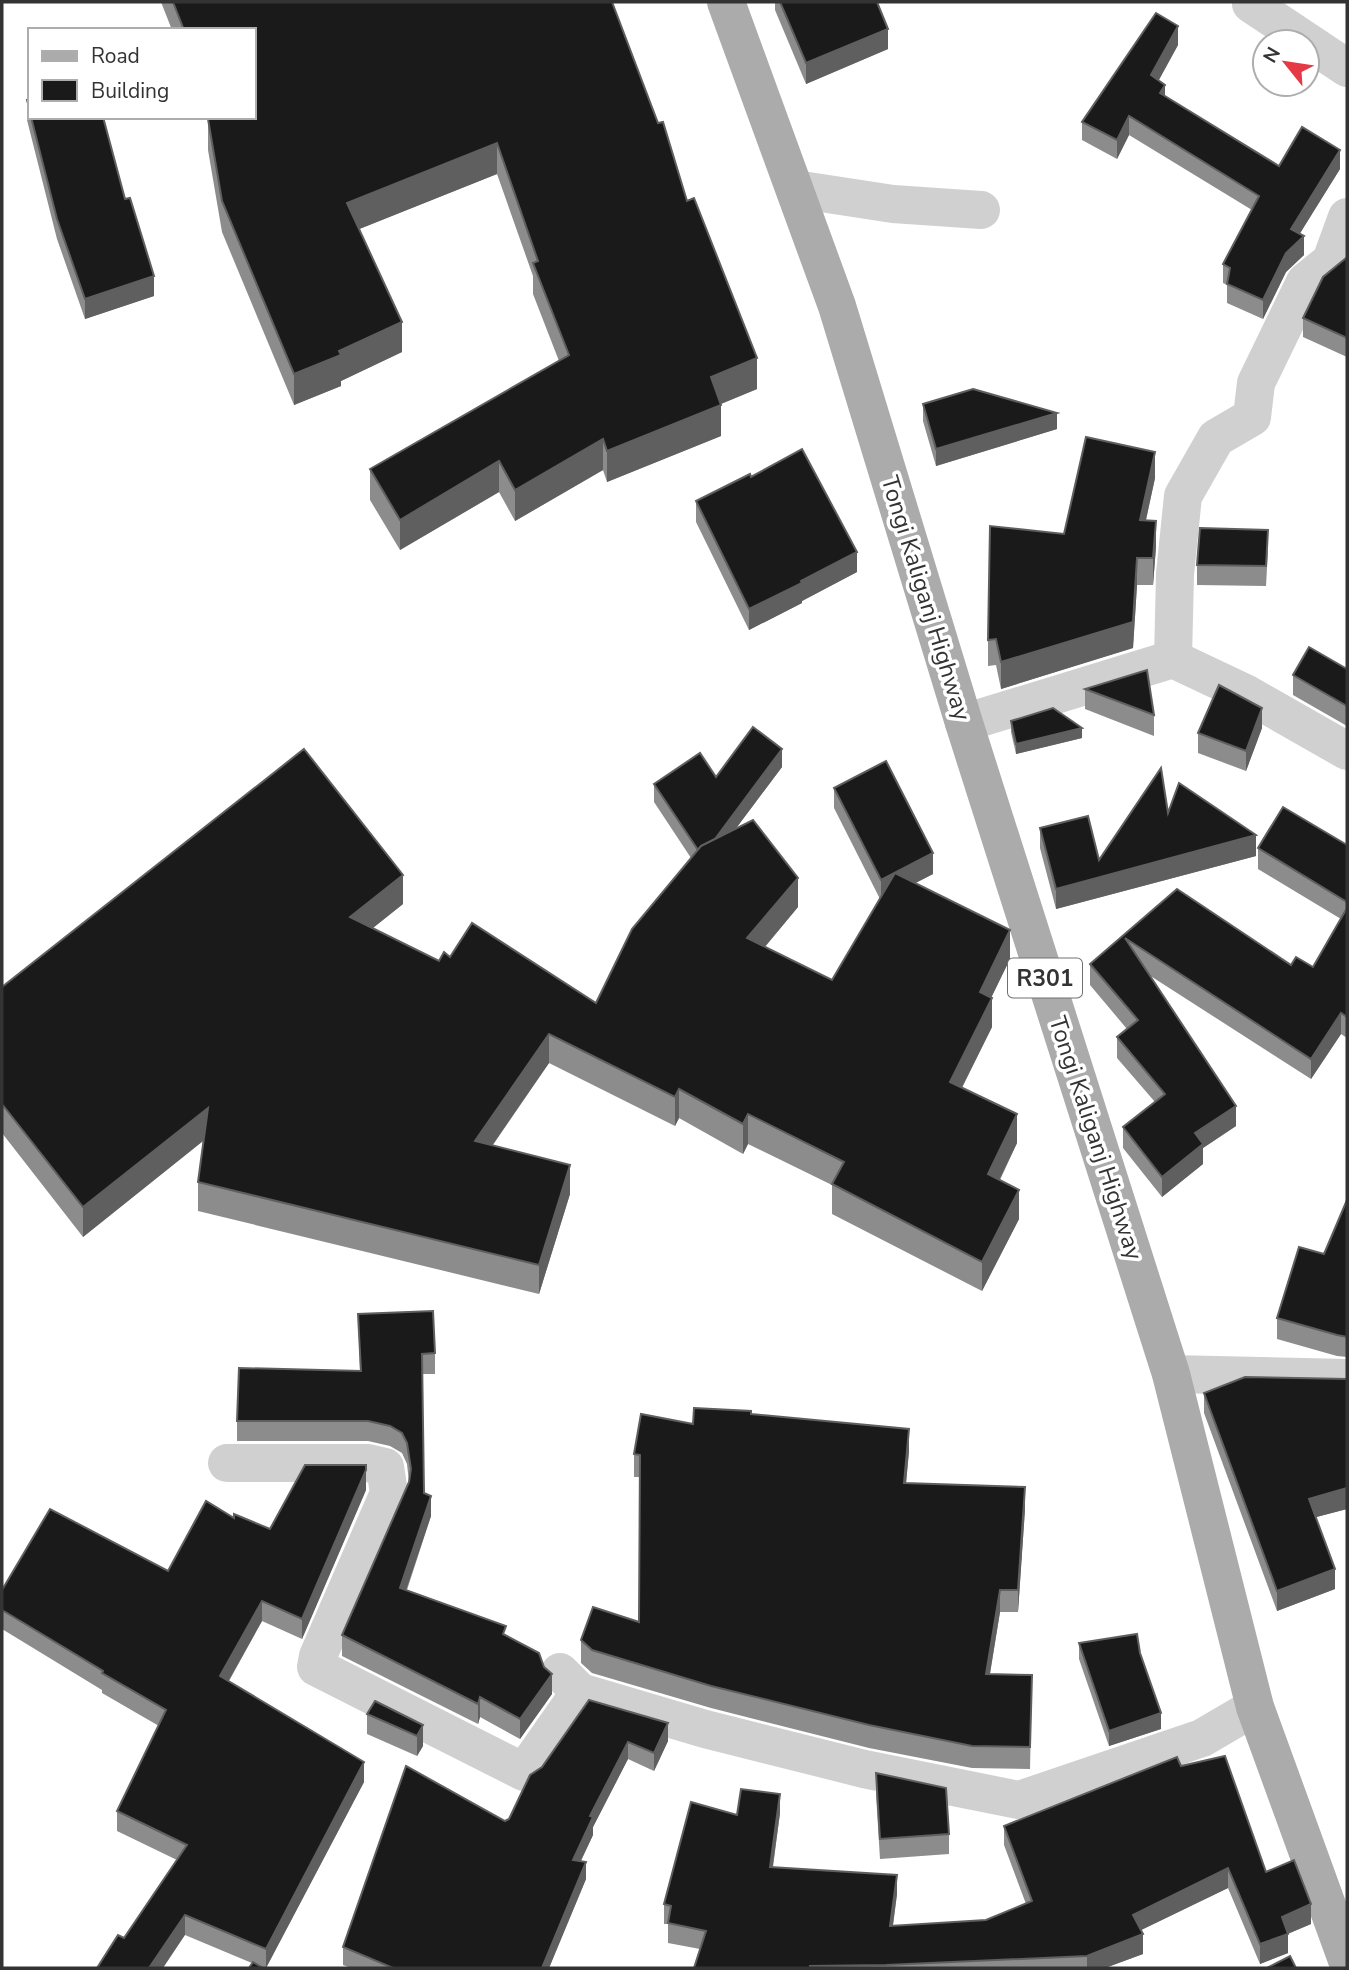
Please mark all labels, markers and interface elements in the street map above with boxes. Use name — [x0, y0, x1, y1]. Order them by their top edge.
legend — [28, 28, 256, 119]
north arrow — [1251, 28, 1321, 98]
text: Road — [91, 42, 140, 70]
text: N — [1257, 42, 1287, 68]
text: Building — [91, 77, 169, 105]
street label: Tongi Kaliganj Highway — [874, 472, 979, 725]
road number: R301 — [1008, 959, 1082, 998]
street label: Tongi Kaliganj Highway — [1041, 1012, 1151, 1265]

